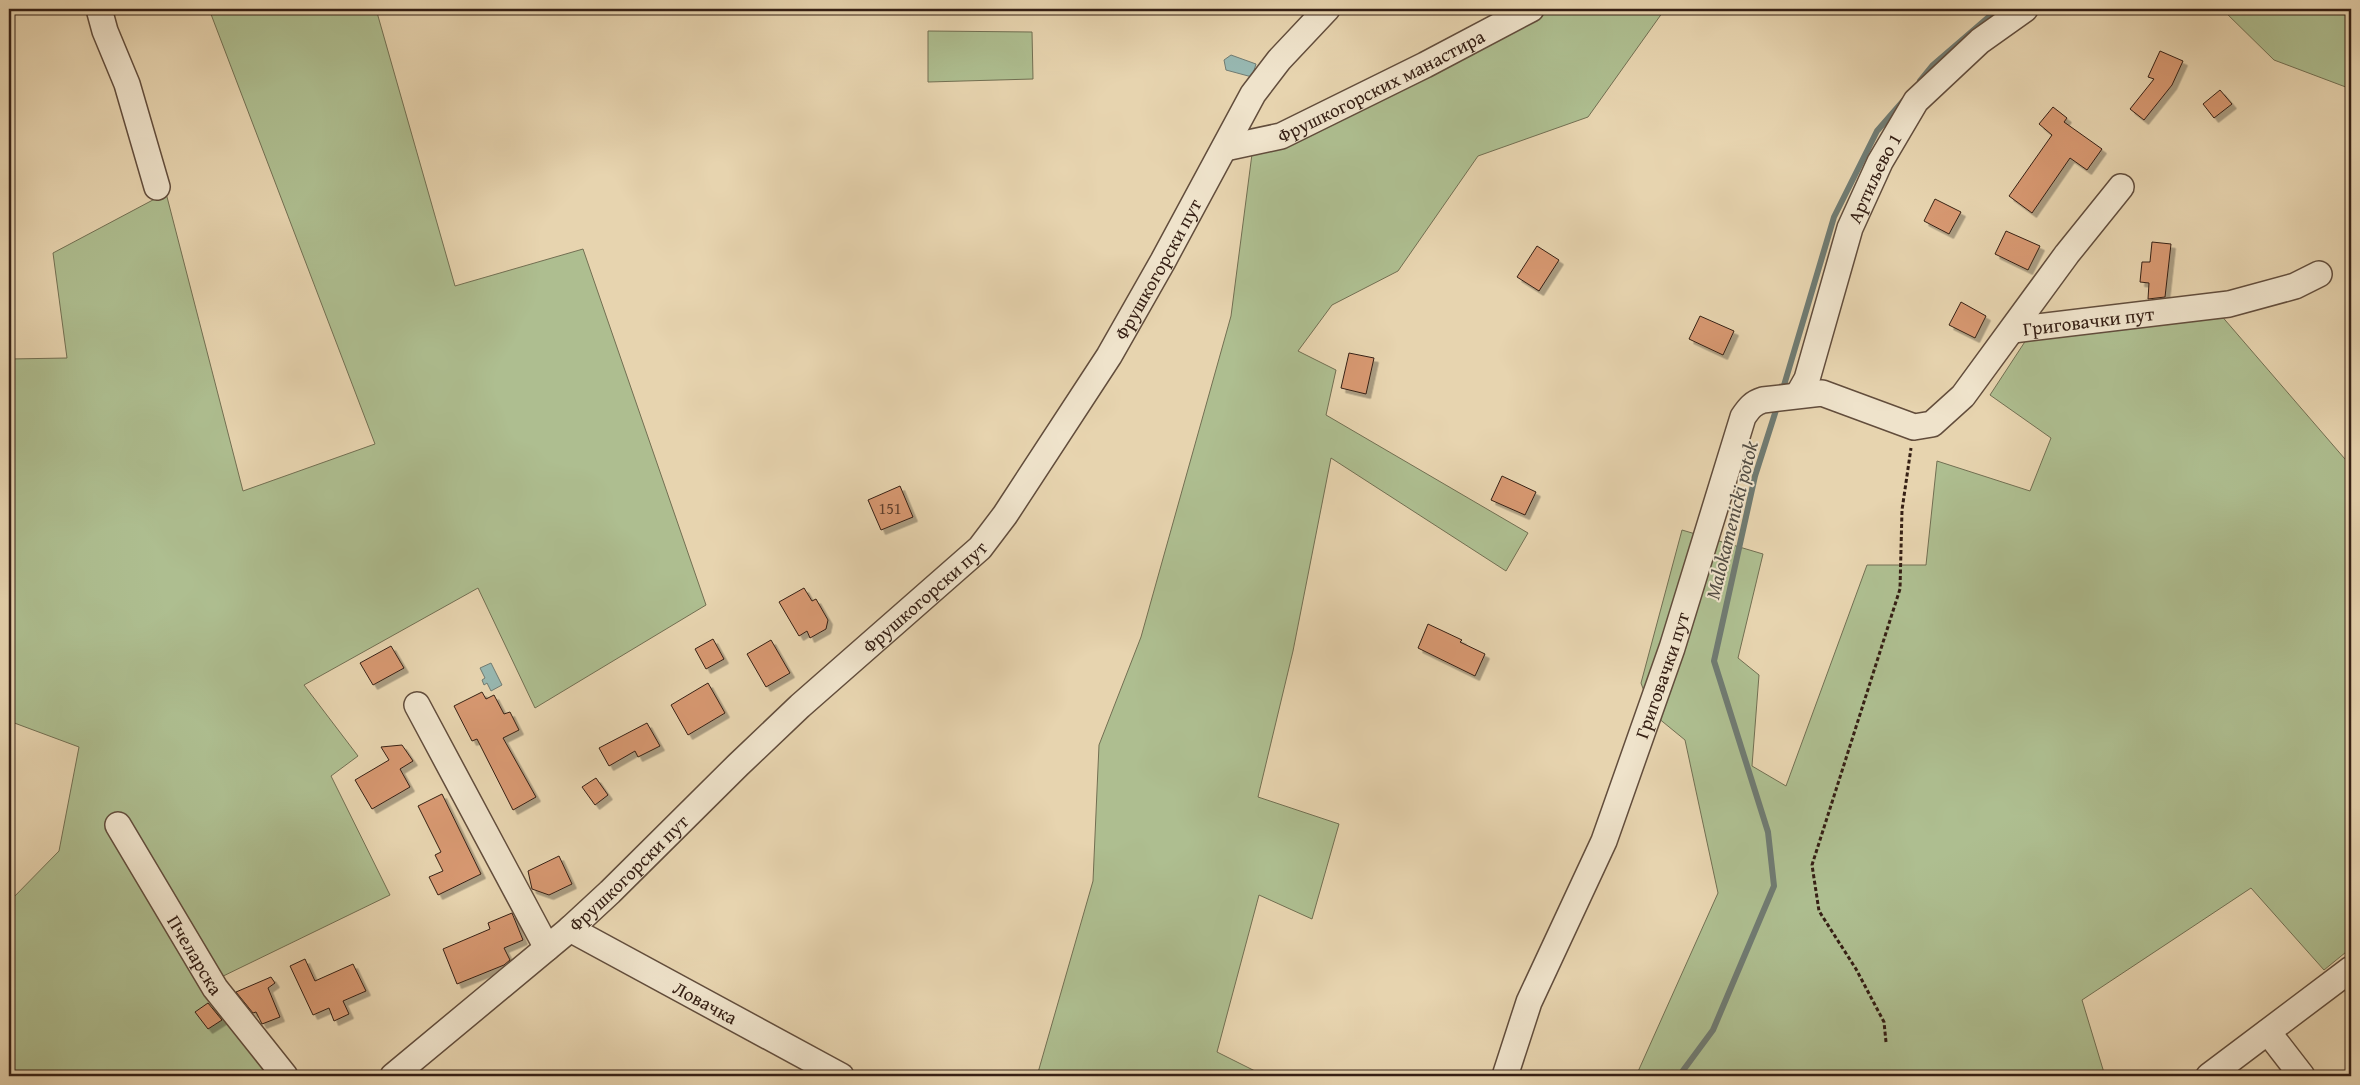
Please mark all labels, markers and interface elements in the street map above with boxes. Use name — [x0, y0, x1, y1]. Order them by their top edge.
street label: Фрушкогорских манастира — [1272, 22, 1490, 150]
street label: Артиљево 1 — [1840, 127, 1908, 228]
street label: Фрушкогорски пут — [1107, 193, 1209, 345]
street label: Григовачки пут — [2021, 299, 2157, 343]
water label: Malokamenicki potok — [1697, 437, 1765, 602]
house number: 151 — [878, 496, 902, 520]
street label: Фрушкогорски пут — [856, 535, 995, 659]
street label: Григовачки пут — [1627, 608, 1696, 742]
street label: Фрушкогорски пут — [562, 807, 695, 938]
street label: Пчеларска — [161, 910, 229, 1001]
street label: Ловачка — [668, 974, 742, 1031]

